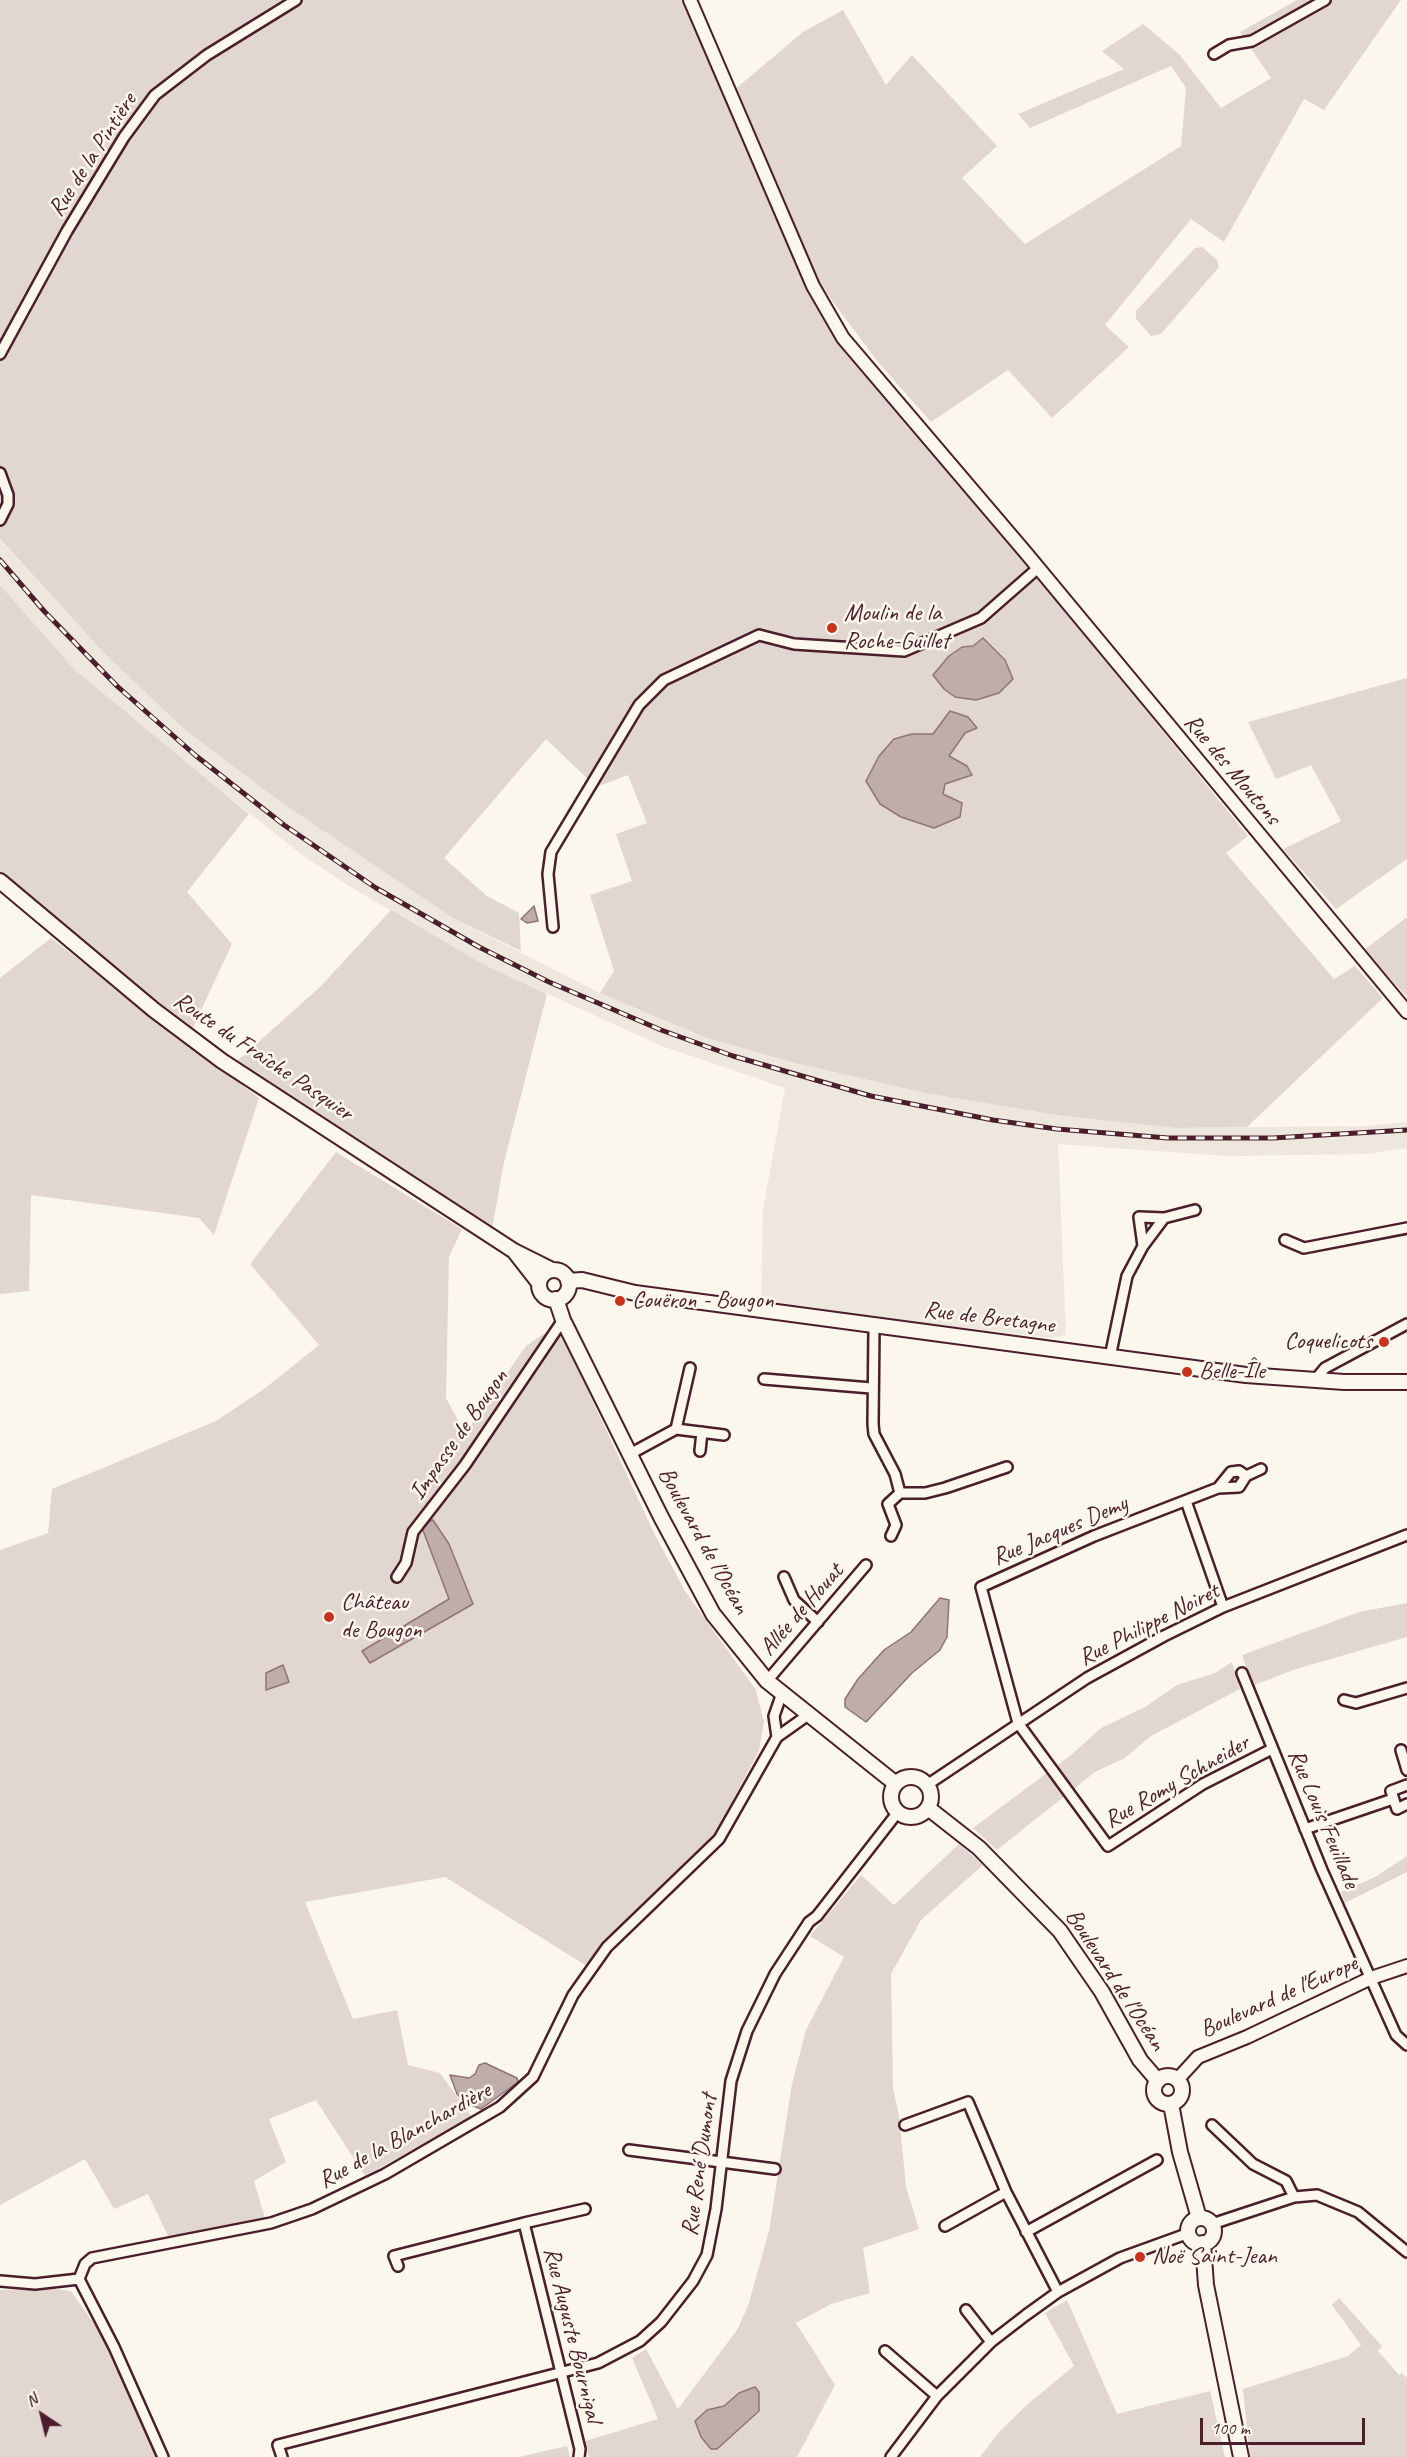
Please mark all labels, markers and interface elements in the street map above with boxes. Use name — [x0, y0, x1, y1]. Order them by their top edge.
street label: Rue de la Pintière — [42, 88, 144, 222]
place label: Moulin de la Roche-Guillet — [844, 600, 949, 656]
marker: Moulin de la Roche-Guillet — [825, 621, 839, 635]
street label: Rue des Moutons — [1177, 709, 1287, 831]
street label: Route du Fraîche Pasquier — [168, 986, 358, 1128]
place label: Couëron - Bougon — [632, 1287, 773, 1315]
marker: Couëron - Bougon — [613, 1294, 627, 1308]
street label: Rue de Bretagne — [922, 1296, 1056, 1340]
place label: Coquelicots — [1284, 1328, 1372, 1356]
marker: Coquelicots — [1377, 1335, 1391, 1349]
place label: Belle-Île — [1199, 1358, 1265, 1386]
street label: Impasse de Bougon — [403, 1364, 515, 1506]
marker: Belle-Île — [1180, 1365, 1194, 1379]
street label: Boulevard de l'Océan — [651, 1463, 755, 1619]
street label: Rue Jacques Demy — [988, 1490, 1132, 1572]
street label: Allée de Houat — [754, 1558, 850, 1662]
street label: Rue Philippe Noiret — [1074, 1577, 1224, 1673]
place label: Château de Bougon — [341, 1589, 422, 1645]
marker: Château de Bougon — [322, 1610, 336, 1624]
street label: Rue Romy Schneider — [1099, 1729, 1255, 1835]
street label: Rue Louis Feuillade — [1281, 1745, 1365, 1893]
street label: Boulevard de l'Océan — [1058, 1904, 1172, 2056]
street label: Boulevard de l'Europe — [1196, 1949, 1362, 2045]
street label: Rue de la Blanchardière — [314, 2077, 496, 2195]
street label: Rue René Dumont — [676, 2092, 724, 2238]
place label: Noë Saint-Jean — [1152, 2243, 1277, 2271]
street label: Rue Auguste Bournigal — [536, 2245, 608, 2425]
marker: Noë Saint-Jean — [1133, 2250, 1147, 2264]
north arrow — [12, 2385, 72, 2445]
text: N — [22, 2389, 41, 2411]
scale bar — [1203, 2406, 1368, 2444]
text: 100 m — [1211, 2417, 1250, 2439]

